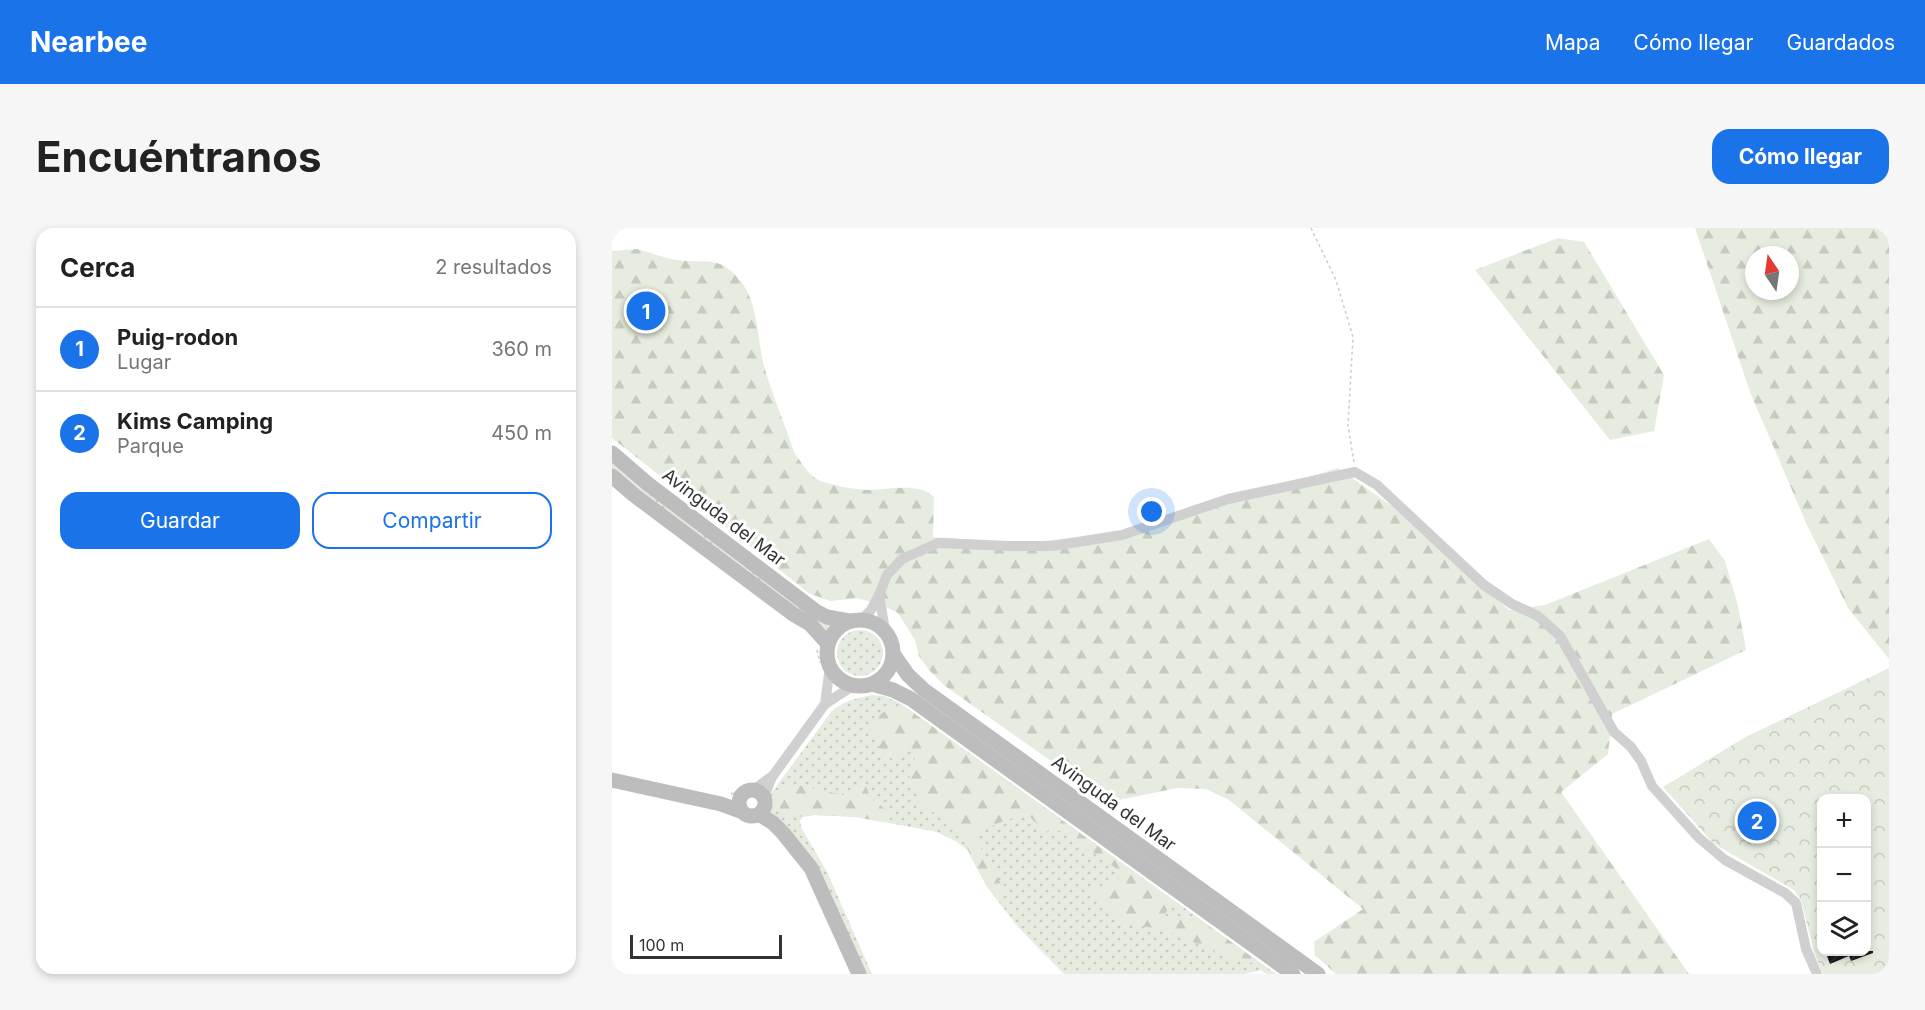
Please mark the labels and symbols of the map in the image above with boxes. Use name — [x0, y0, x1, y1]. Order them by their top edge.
north arrow — [1745, 246, 1799, 300]
pin: 1 — [627, 288, 666, 334]
street label: Avinguda del Mar — [658, 464, 790, 570]
your location — [1137, 497, 1166, 526]
street label: Avinguda del Mar — [1048, 751, 1180, 855]
pin: 2 — [1738, 798, 1776, 844]
scale bar — [630, 932, 782, 960]

